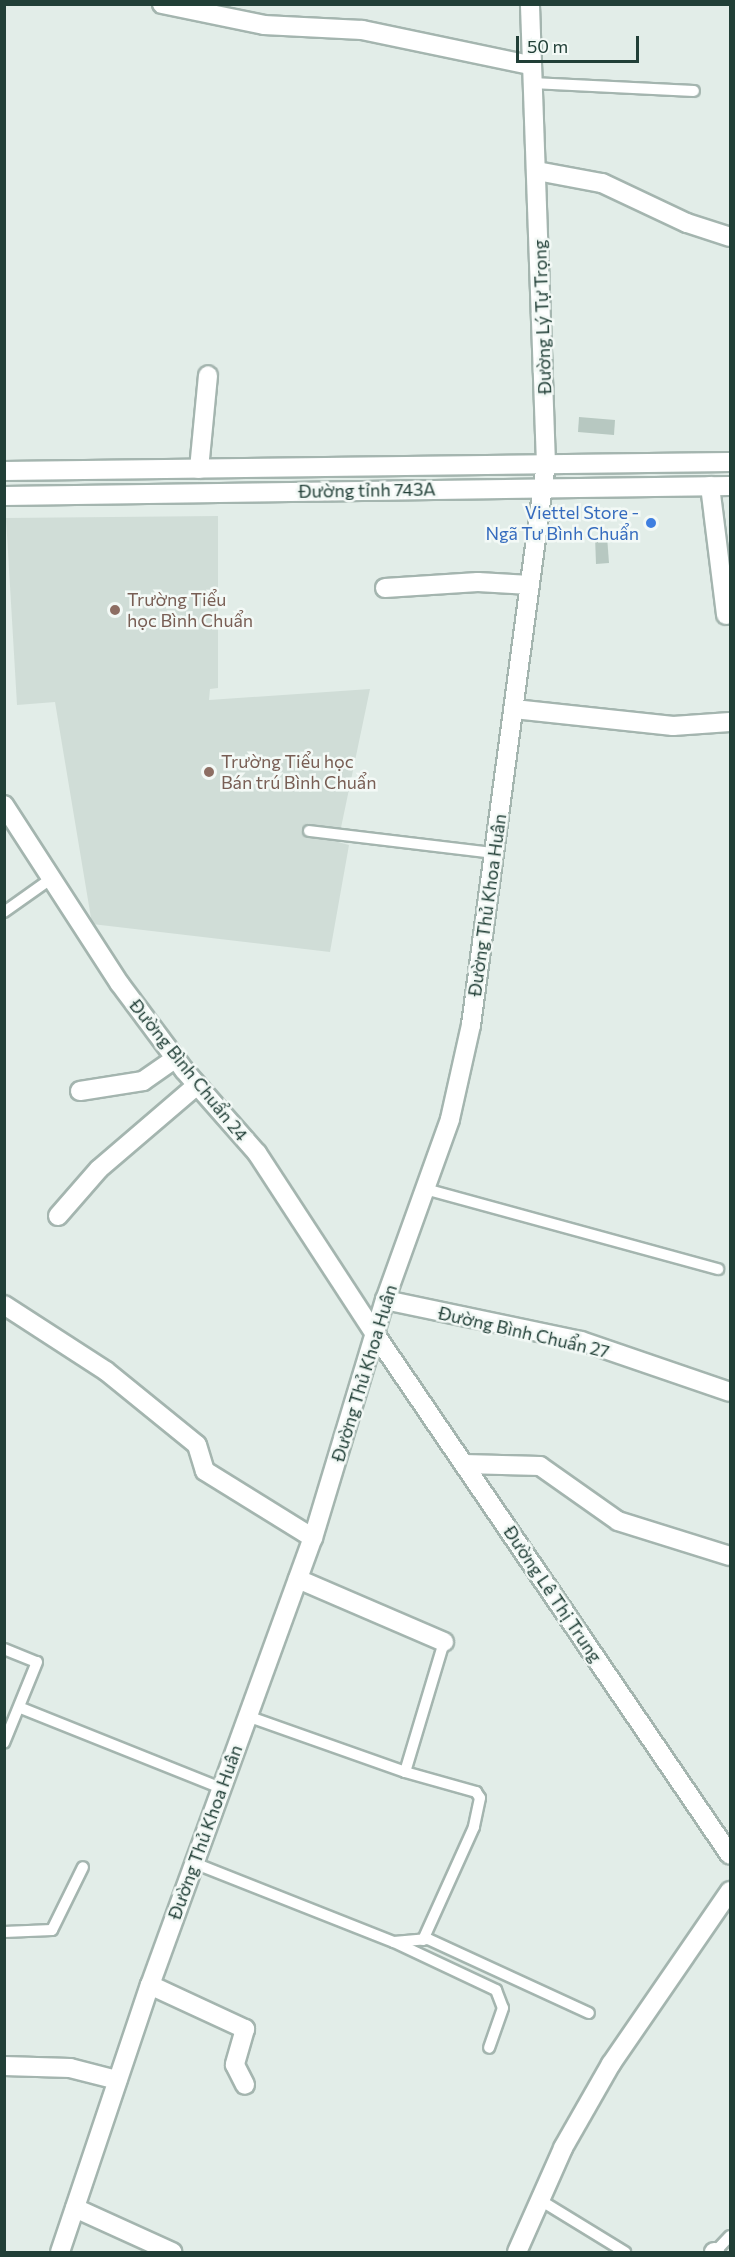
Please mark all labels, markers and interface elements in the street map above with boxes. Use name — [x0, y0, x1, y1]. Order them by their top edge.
scale bar — [519, 24, 642, 62]
text: 50 m — [527, 35, 568, 57]
street label: Đường Lý Tự Trọng — [529, 239, 555, 395]
street label: Đường tỉnh 743A — [298, 478, 436, 502]
place label: Viettel Store - Ngã Tư Bình Chuẩn — [485, 502, 639, 544]
marker: Viettel Store - Ngã Tư Bình Chuẩn — [644, 516, 658, 530]
place label: Trường Tiểu học Bình Chuẩn — [127, 589, 253, 632]
marker: Trường Tiểu học Bình Chuẩn — [108, 603, 122, 617]
place label: Trường Tiểu học Bán trú Bình Chuẩn — [221, 751, 376, 794]
marker: Trường Tiểu học Bán trú Bình Chuẩn — [202, 765, 216, 779]
street label: Đường Thủ Khoa Huân — [463, 812, 511, 998]
street label: Đường Bình Chuẩn 24 — [125, 995, 253, 1145]
street label: Đường Thủ Khoa Huân — [327, 1282, 401, 1464]
street label: Đường Bình Chuẩn 27 — [436, 1302, 612, 1362]
street label: Đường Lê Thị Trung — [499, 1522, 607, 1666]
street label: Đường Thủ Khoa Huân — [163, 1742, 247, 1922]

